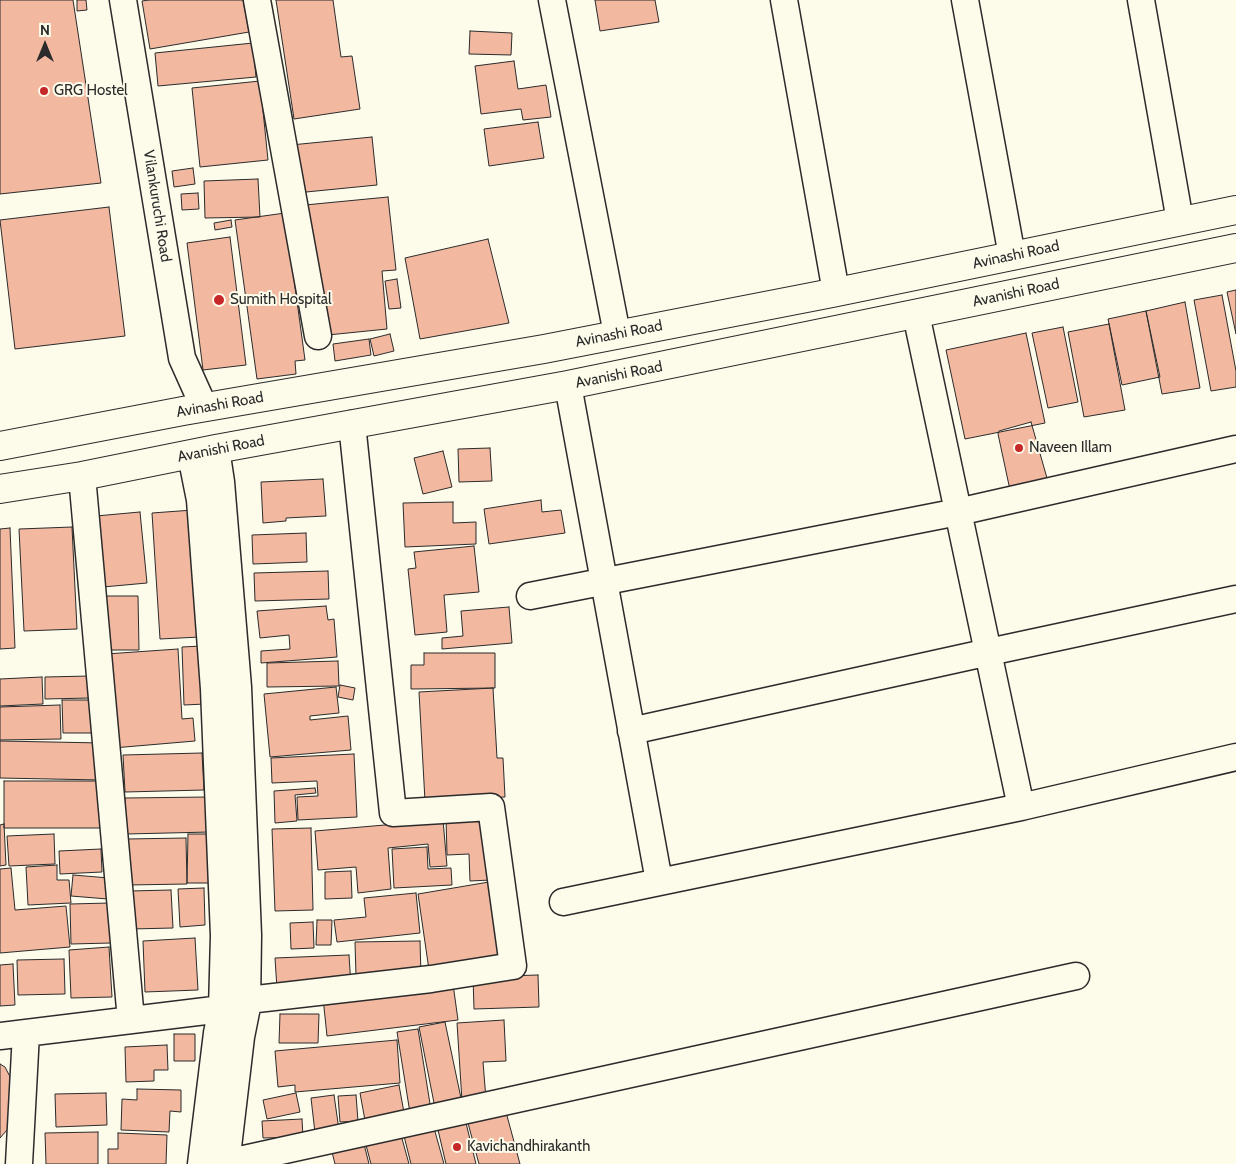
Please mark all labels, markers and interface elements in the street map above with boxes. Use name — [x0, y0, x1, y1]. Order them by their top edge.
north arrow — [20, 20, 70, 70]
text: N — [40, 21, 50, 39]
place label: GRG Hostel — [54, 82, 128, 100]
marker: GRG Hostel — [38, 85, 50, 97]
street label: Vilankuruchi Road — [139, 149, 175, 263]
street label: Avinashi Road — [971, 237, 1061, 273]
street label: Avanishi Road — [971, 275, 1061, 311]
place label: Sumith Hospital — [230, 291, 332, 309]
marker: Sumith Hospital — [212, 293, 226, 307]
street label: Avinashi Road — [574, 317, 664, 351]
street label: Avanishi Road — [574, 358, 664, 392]
street label: Avinashi Road — [175, 388, 265, 422]
street label: Avanishi Road — [176, 432, 266, 466]
place label: Naveen Illam — [1029, 439, 1112, 457]
marker: Naveen Illam — [1013, 442, 1025, 454]
place label: Kavichandhirakanth — [467, 1138, 590, 1156]
marker: Kavichandhirakanth — [451, 1141, 463, 1153]

